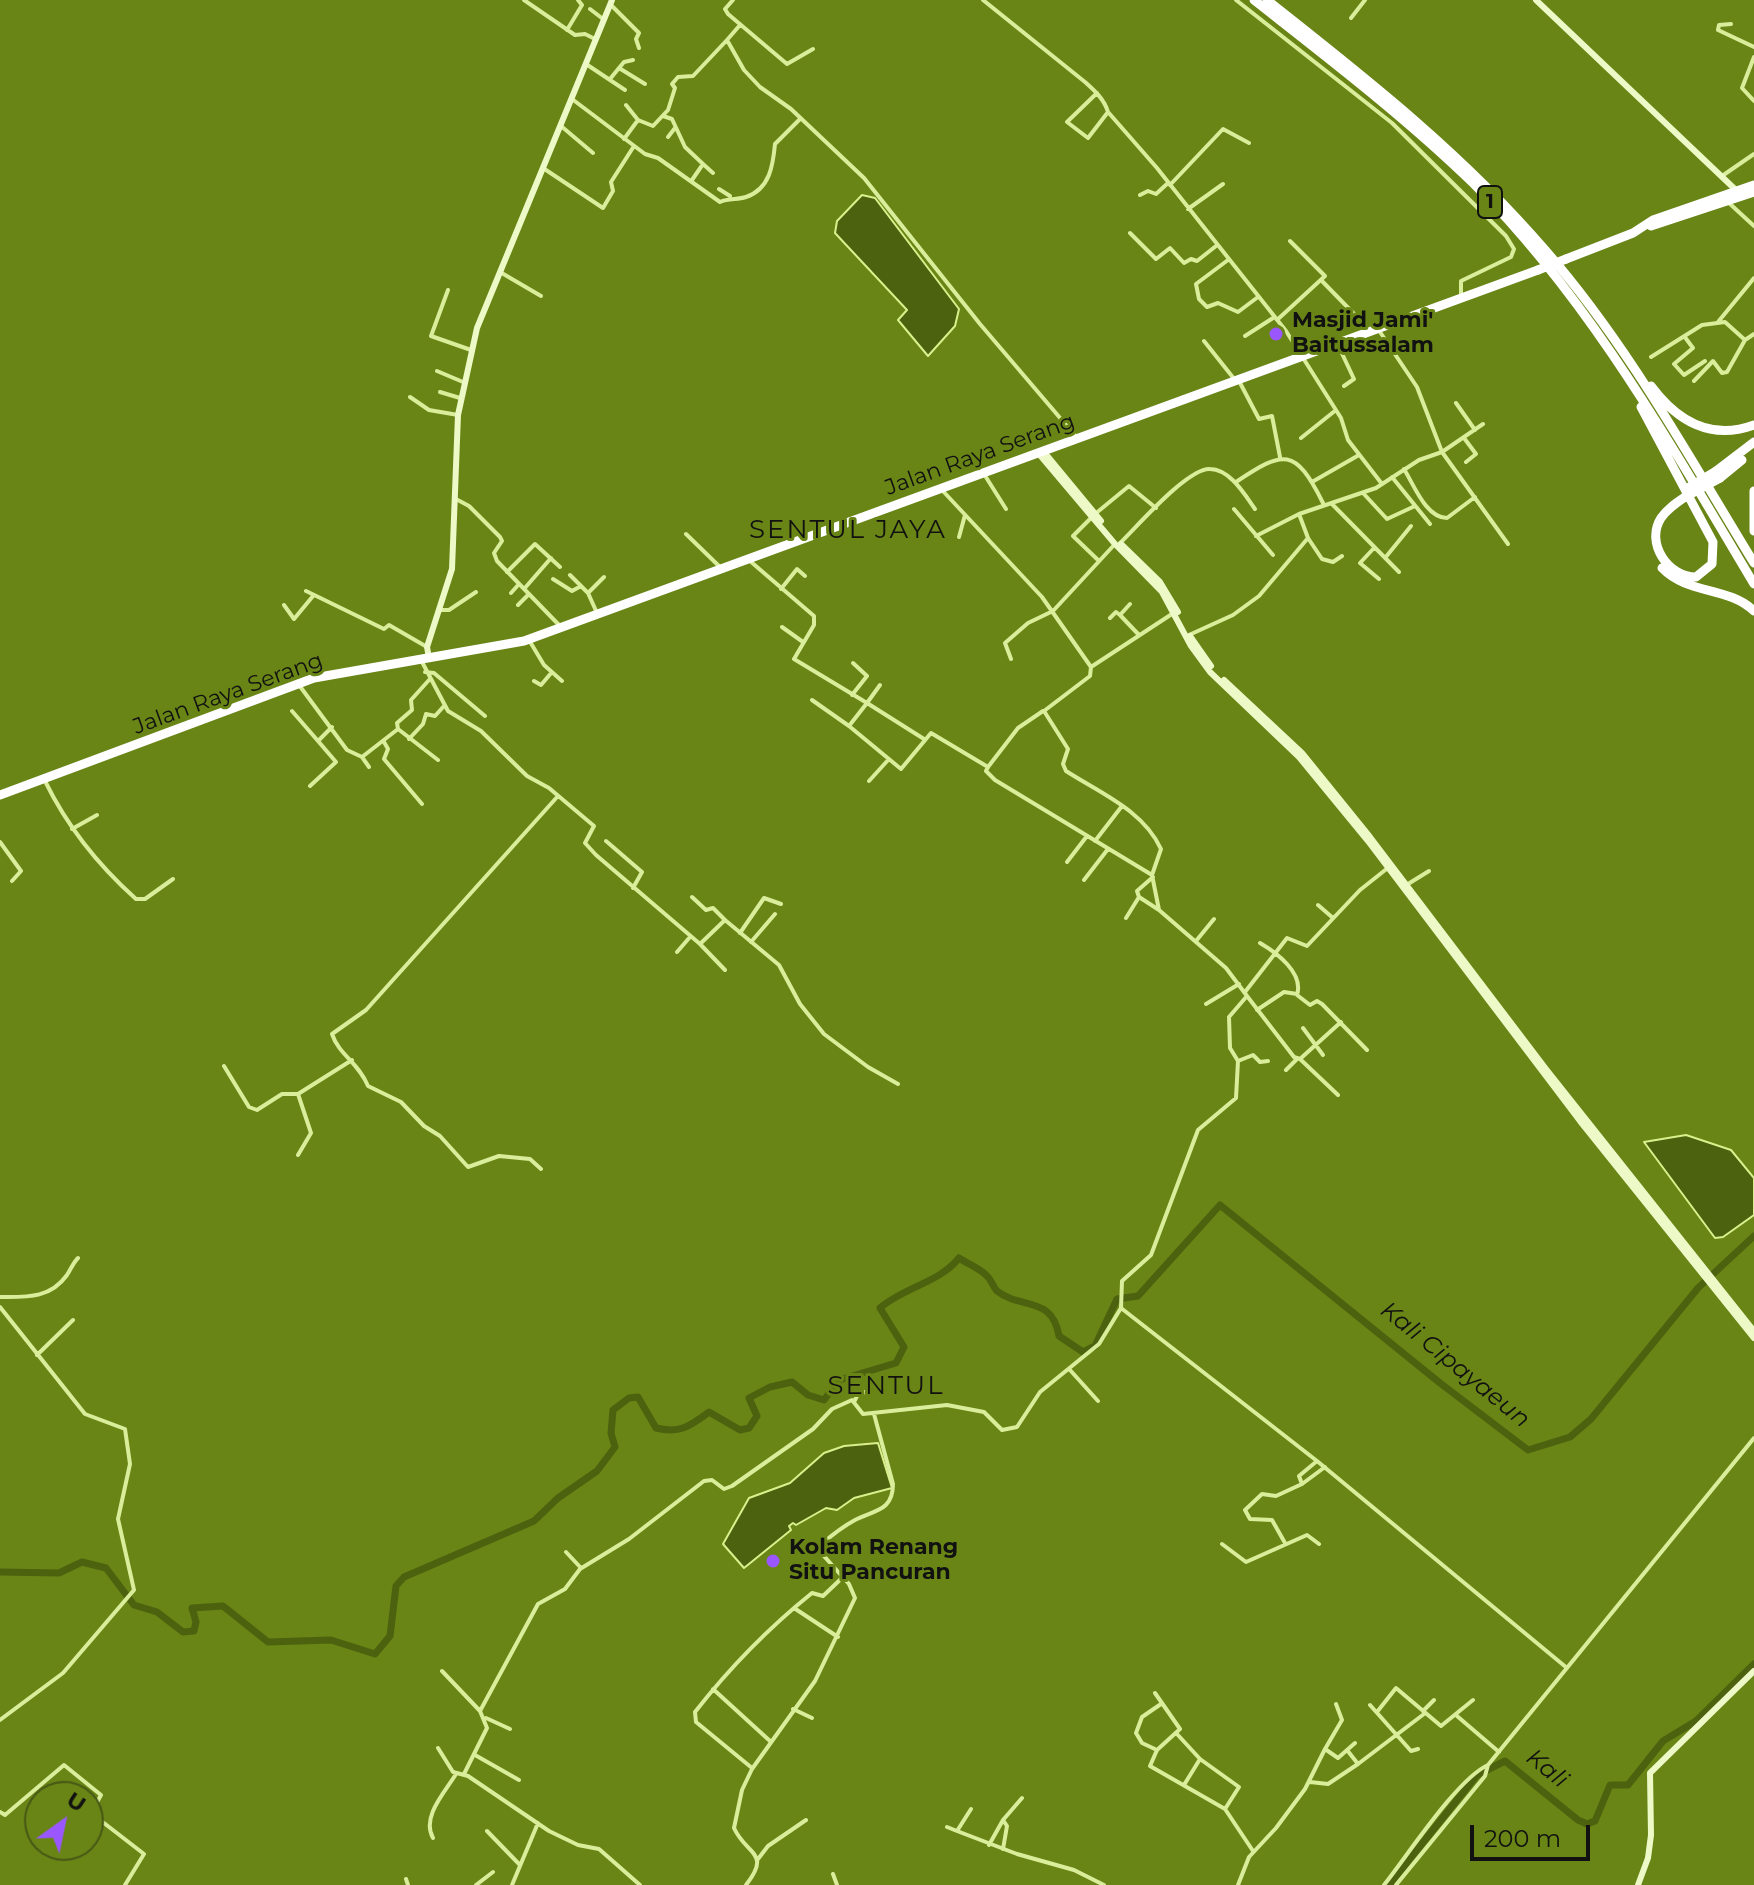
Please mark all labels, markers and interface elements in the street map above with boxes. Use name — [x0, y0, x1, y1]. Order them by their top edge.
road number: 1 — [1478, 186, 1502, 218]
place label: Masjid Jami' Baitussalam — [1292, 308, 1434, 360]
marker: Masjid Jami' Baitussalam — [1267, 325, 1285, 343]
street label: Jalan Raya Serang — [882, 408, 1078, 502]
district label: SENTUL JAYA — [749, 514, 947, 546]
street label: Jalan Raya Serang — [130, 647, 326, 741]
water label: Kali Cipayaeun — [1374, 1296, 1536, 1434]
district label: SENTUL — [828, 1370, 944, 1402]
place label: Kolam Renang Situ Pancuran — [789, 1535, 958, 1586]
marker: Kolam Renang Situ Pancuran — [764, 1552, 782, 1570]
water label: Kali — [1520, 1743, 1574, 1795]
north arrow — [24, 1781, 104, 1861]
text: U — [62, 1786, 91, 1818]
scale bar — [1474, 1809, 1594, 1859]
text: 200 m — [1484, 1824, 1561, 1853]

